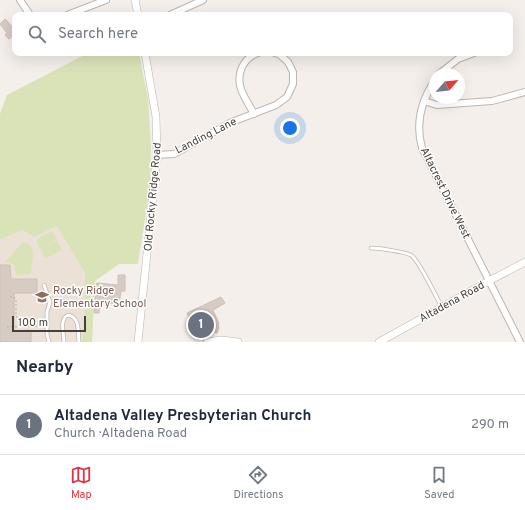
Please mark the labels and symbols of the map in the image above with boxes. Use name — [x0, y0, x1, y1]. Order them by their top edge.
north arrow — [429, 68, 465, 104]
street label: Landing Lane — [173, 115, 239, 157]
your location — [280, 118, 300, 138]
street label: Old Rocky Ridge Road — [141, 142, 165, 252]
street label: Altacrest Drive West — [417, 145, 473, 241]
street label: Altadena Road — [417, 278, 487, 326]
place label: Rocky Ridge Elementary School — [53, 284, 146, 311]
school or university icon: Rocky Ridge Elementary School — [34, 289, 50, 305]
pin: 1 — [188, 310, 214, 340]
scale bar — [12, 314, 86, 333]

